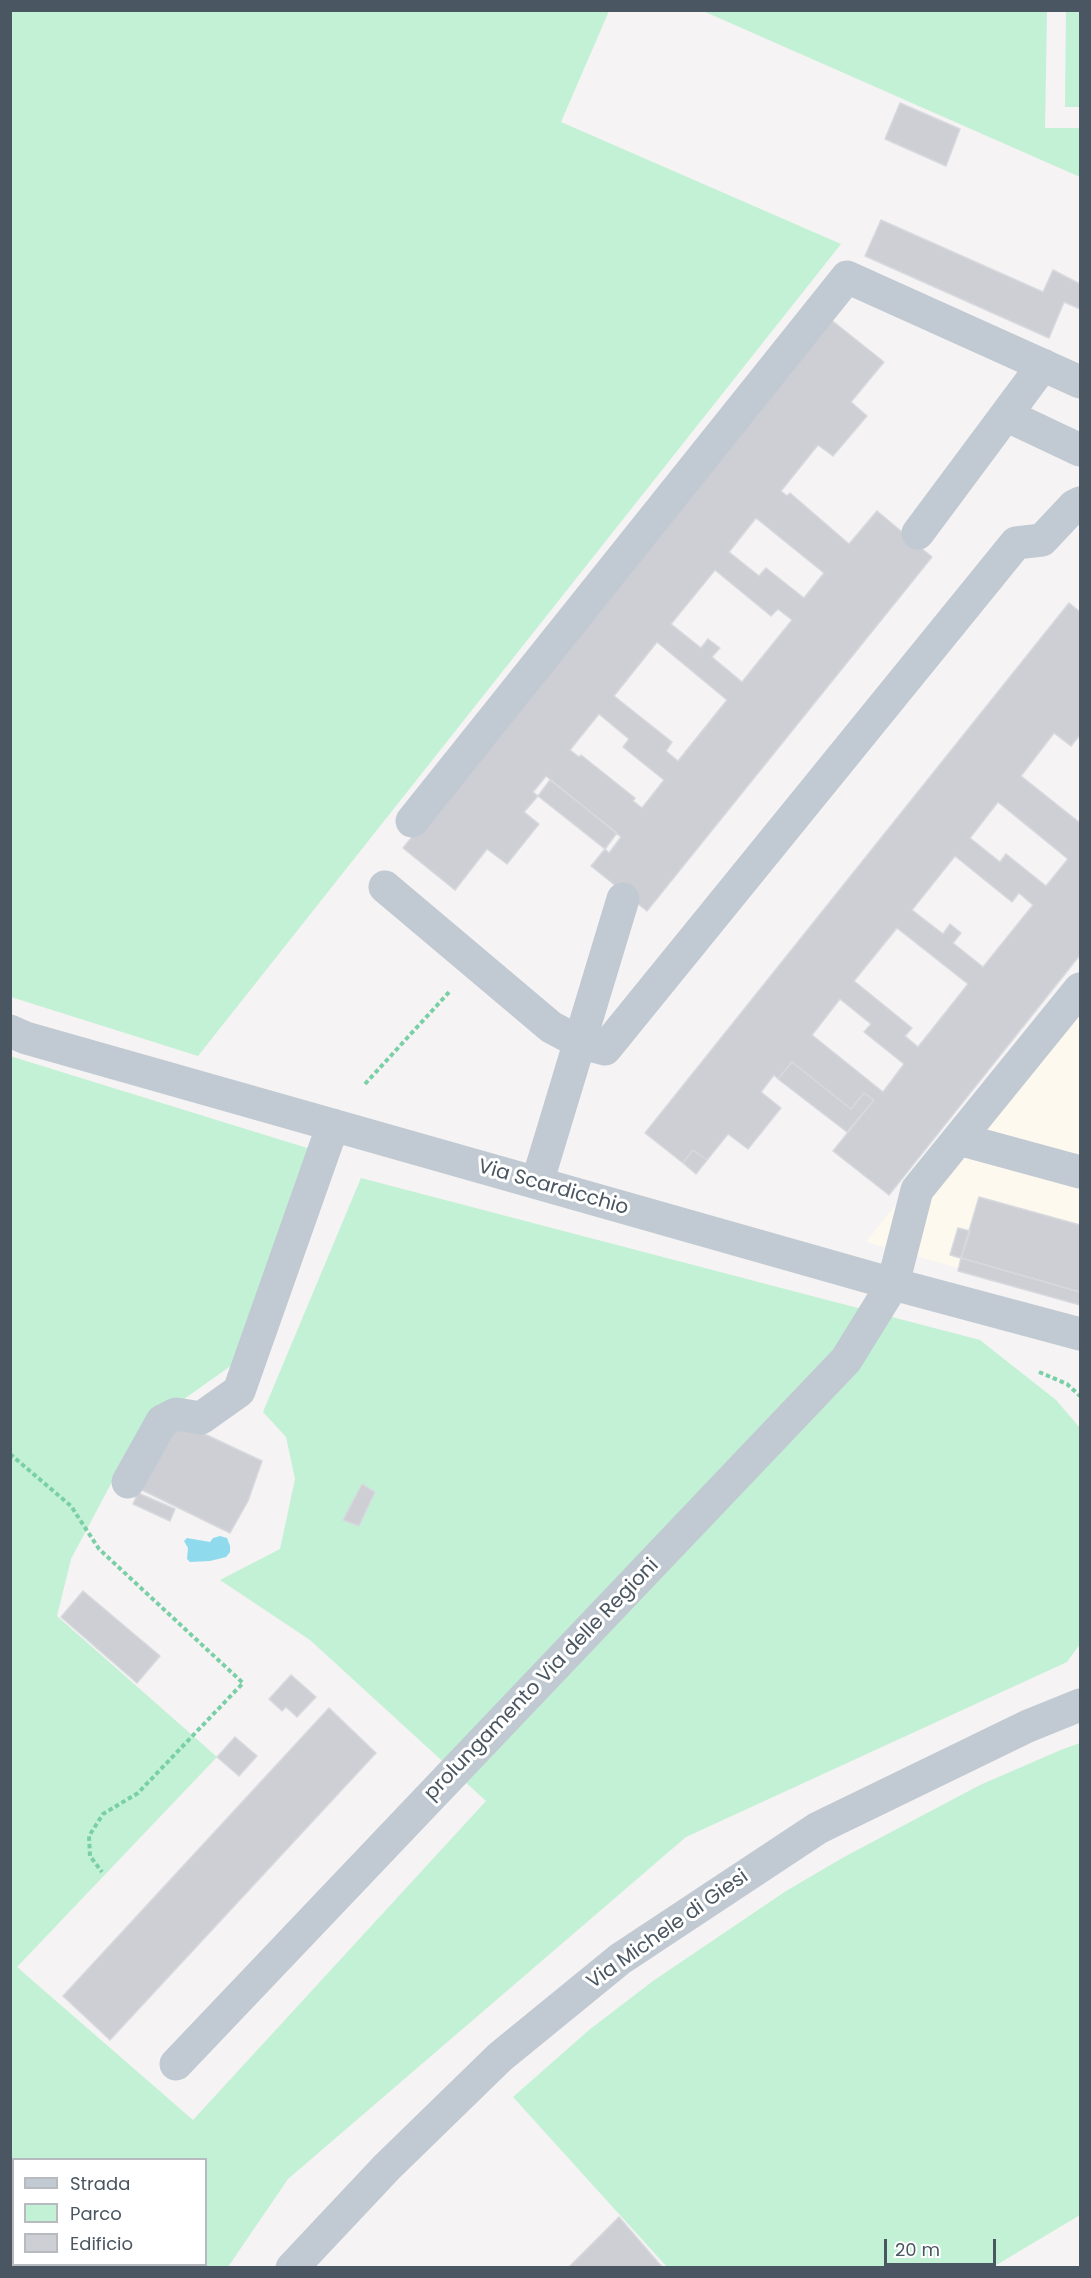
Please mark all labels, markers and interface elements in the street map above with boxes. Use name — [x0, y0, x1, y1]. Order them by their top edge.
street label: Via Scardicchio — [475, 1155, 631, 1221]
street label: prolungamento Via delle Regioni — [420, 1554, 664, 1806]
street label: Via Michele di Giesi — [583, 1865, 753, 1995]
legend — [12, 2158, 207, 2266]
text: Strada — [70, 2171, 130, 2196]
text: Parco — [70, 2201, 122, 2226]
scale bar — [887, 2227, 1000, 2265]
text: Edificio — [70, 2231, 133, 2256]
text: 20 m — [895, 2237, 940, 2262]

